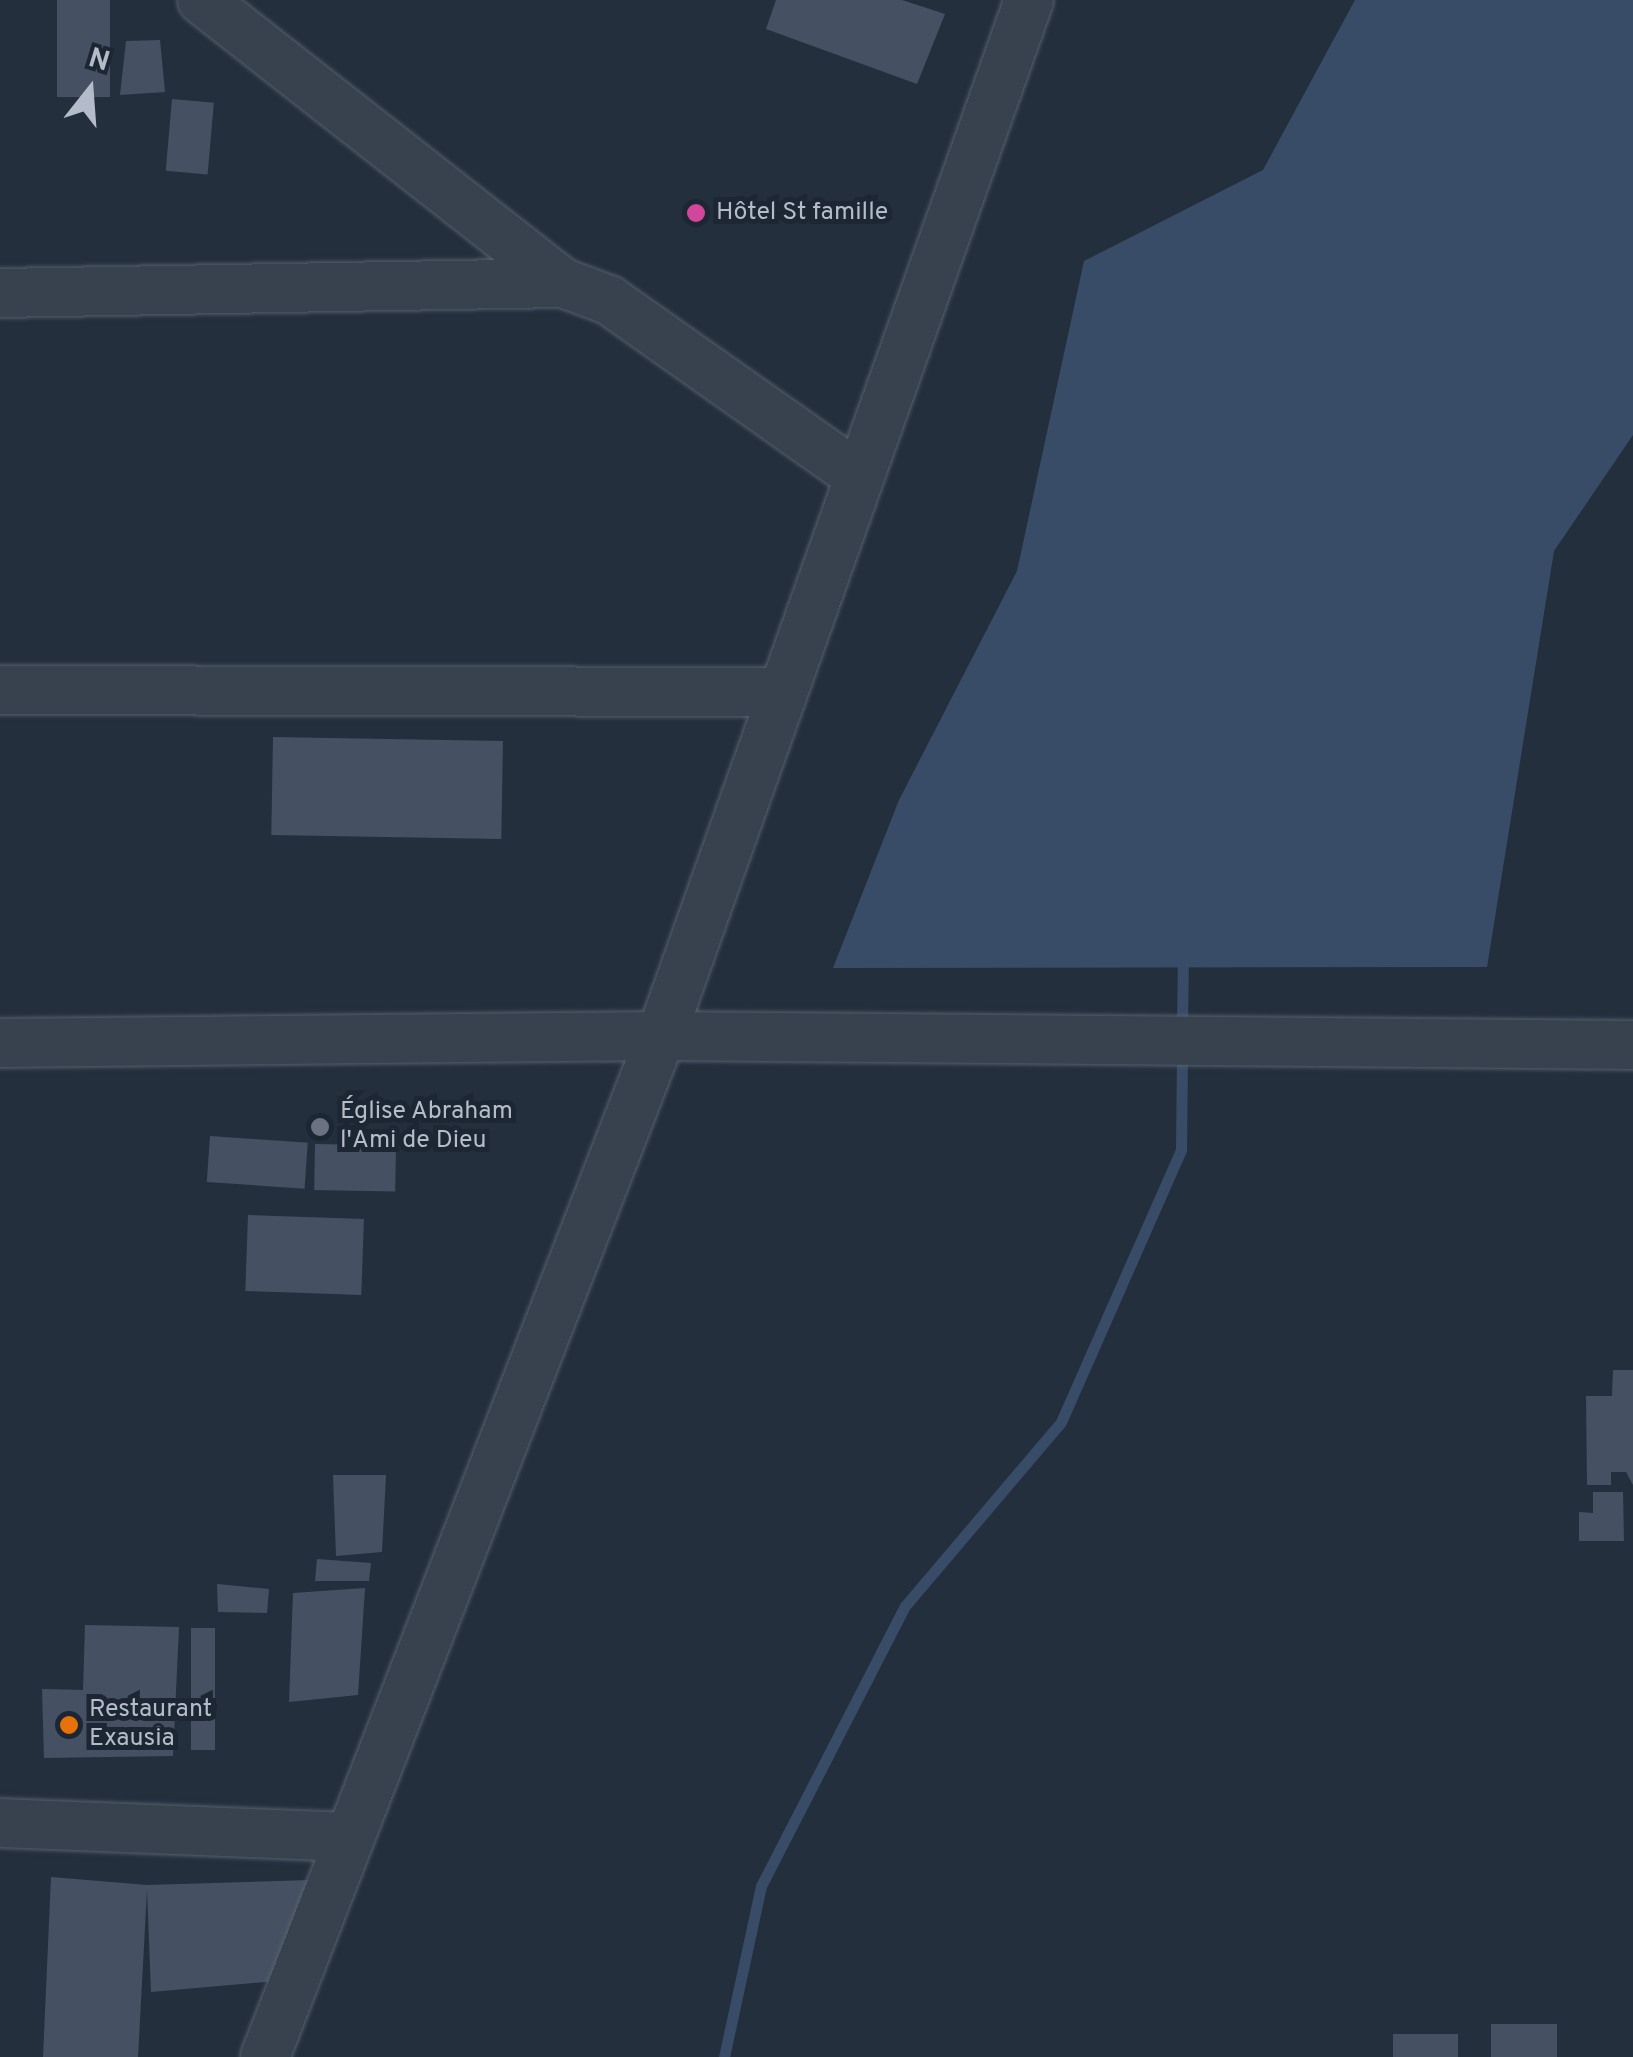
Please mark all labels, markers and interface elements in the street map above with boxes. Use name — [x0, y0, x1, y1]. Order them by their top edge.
north arrow — [40, 40, 140, 140]
text: N — [84, 41, 114, 81]
place label: Hôtel St famille — [716, 198, 888, 228]
marker: Hôtel St famille — [685, 202, 707, 224]
place label: Église Abraham l'Ami de Dieu — [340, 1098, 514, 1157]
marker: Église Abraham l'Ami de Dieu — [309, 1116, 331, 1138]
place label: Restaurant Exausia — [89, 1696, 212, 1755]
marker: Restaurant Exausia — [58, 1714, 80, 1736]

